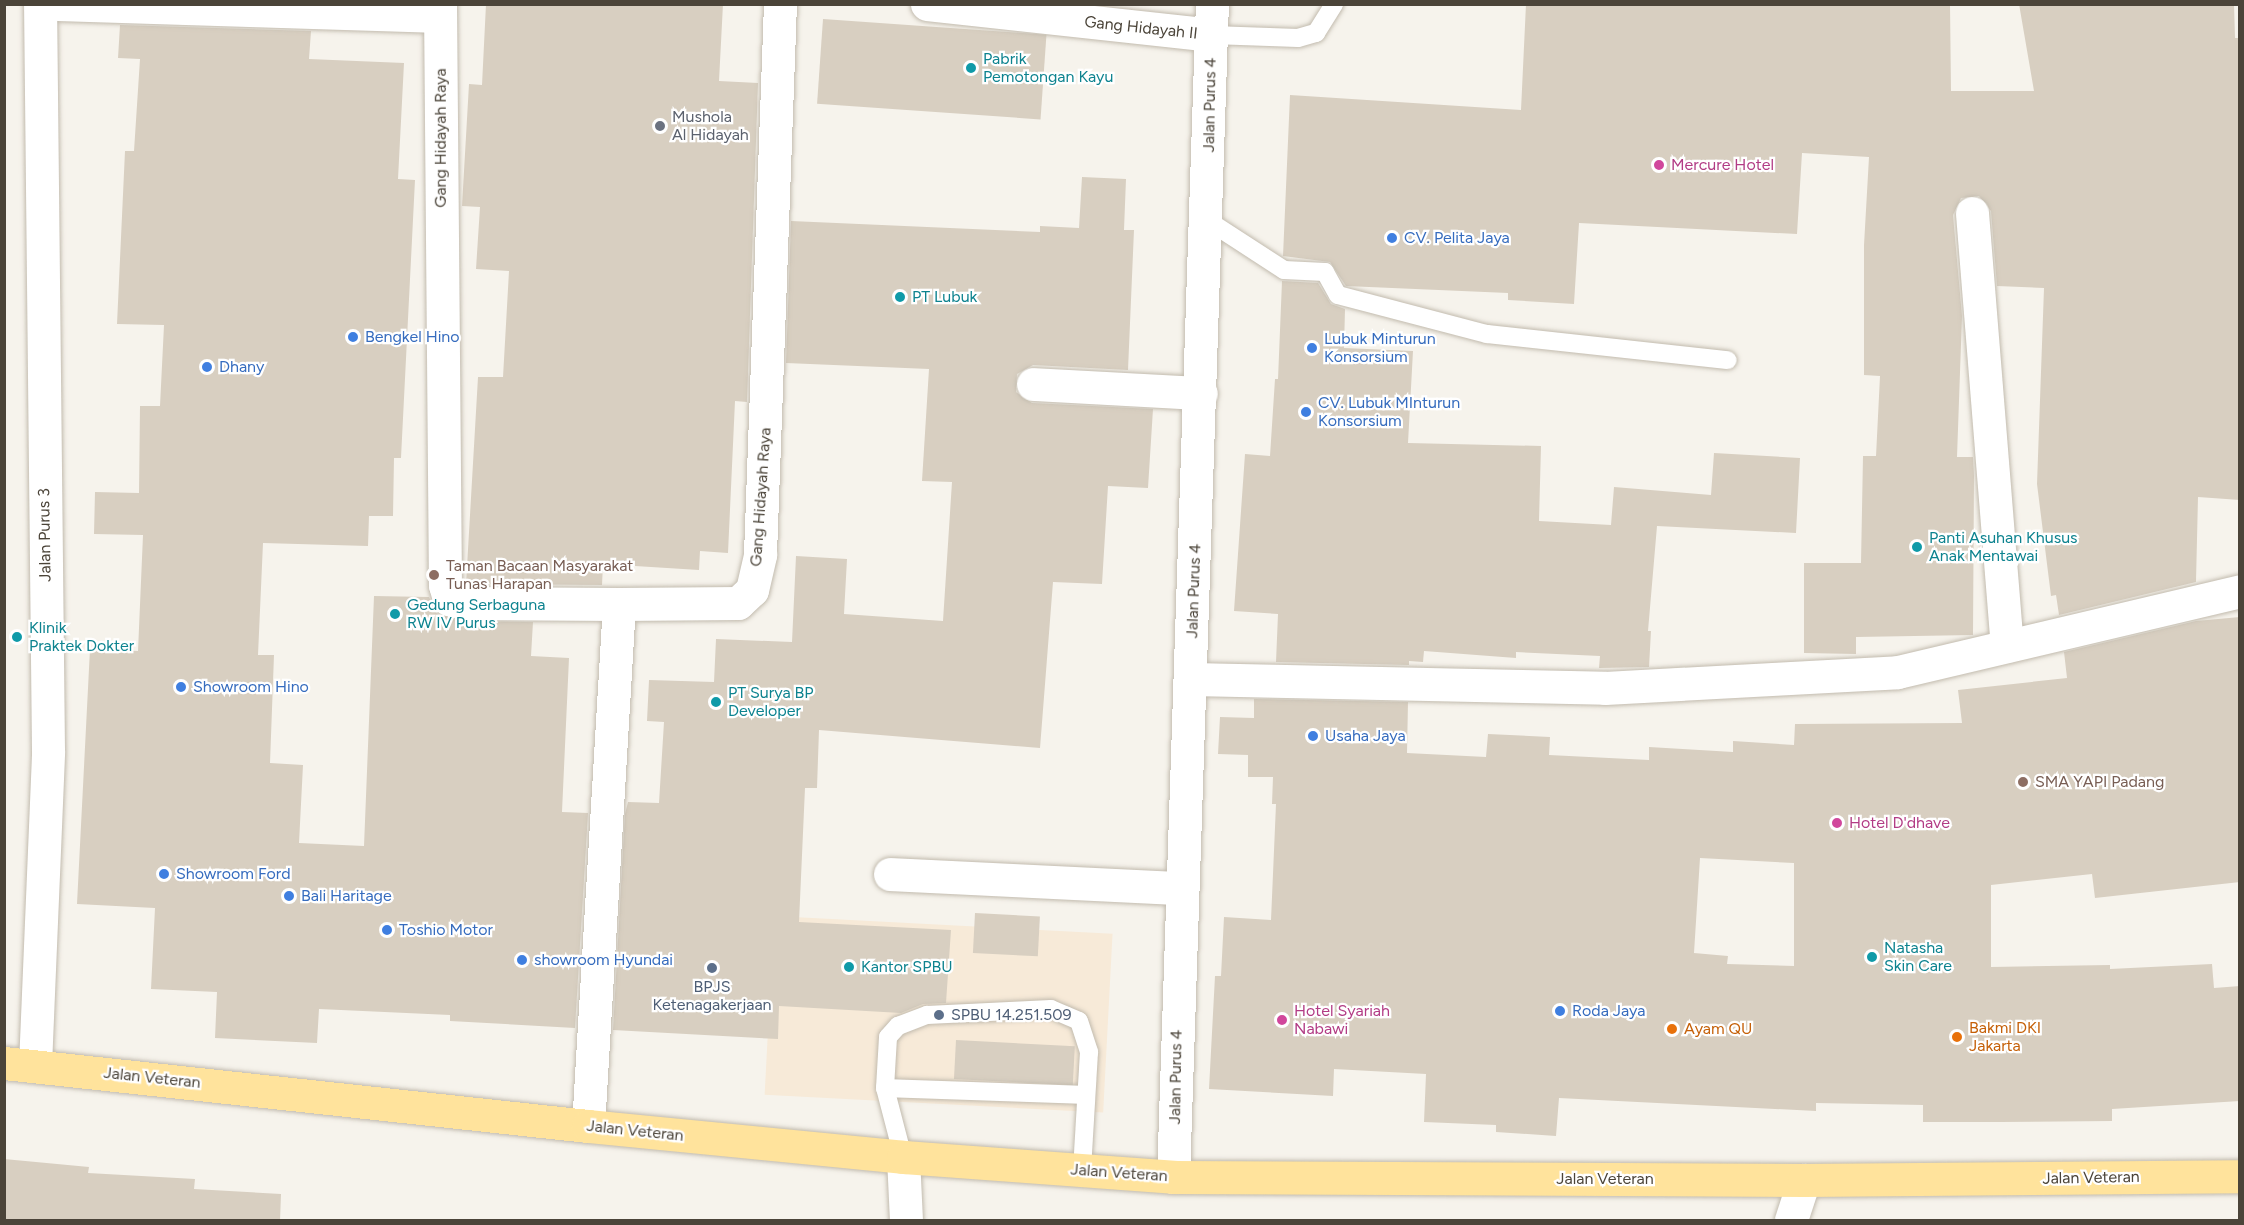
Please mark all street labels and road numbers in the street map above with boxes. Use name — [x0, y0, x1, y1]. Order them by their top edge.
street label: Gang Hidayah II — [1083, 13, 1199, 43]
street label: Jalan Purus 4 — [1200, 57, 1220, 153]
street label: Gang Hidayah Raya — [431, 68, 451, 208]
street label: Gang Hidayah Raya — [747, 427, 775, 567]
street label: Jalan Purus 3 — [35, 488, 55, 582]
street label: Jalan Purus 4 — [1183, 543, 1205, 639]
street label: Jalan Purus 4 — [1166, 1029, 1186, 1125]
street label: Jalan Veteran — [103, 1063, 201, 1093]
street label: Jalan Veteran — [586, 1116, 684, 1146]
street label: Jalan Veteran — [1070, 1160, 1168, 1186]
street label: Jalan Veteran — [2042, 1168, 2140, 1188]
street label: Jalan Veteran — [1556, 1169, 1654, 1189]

